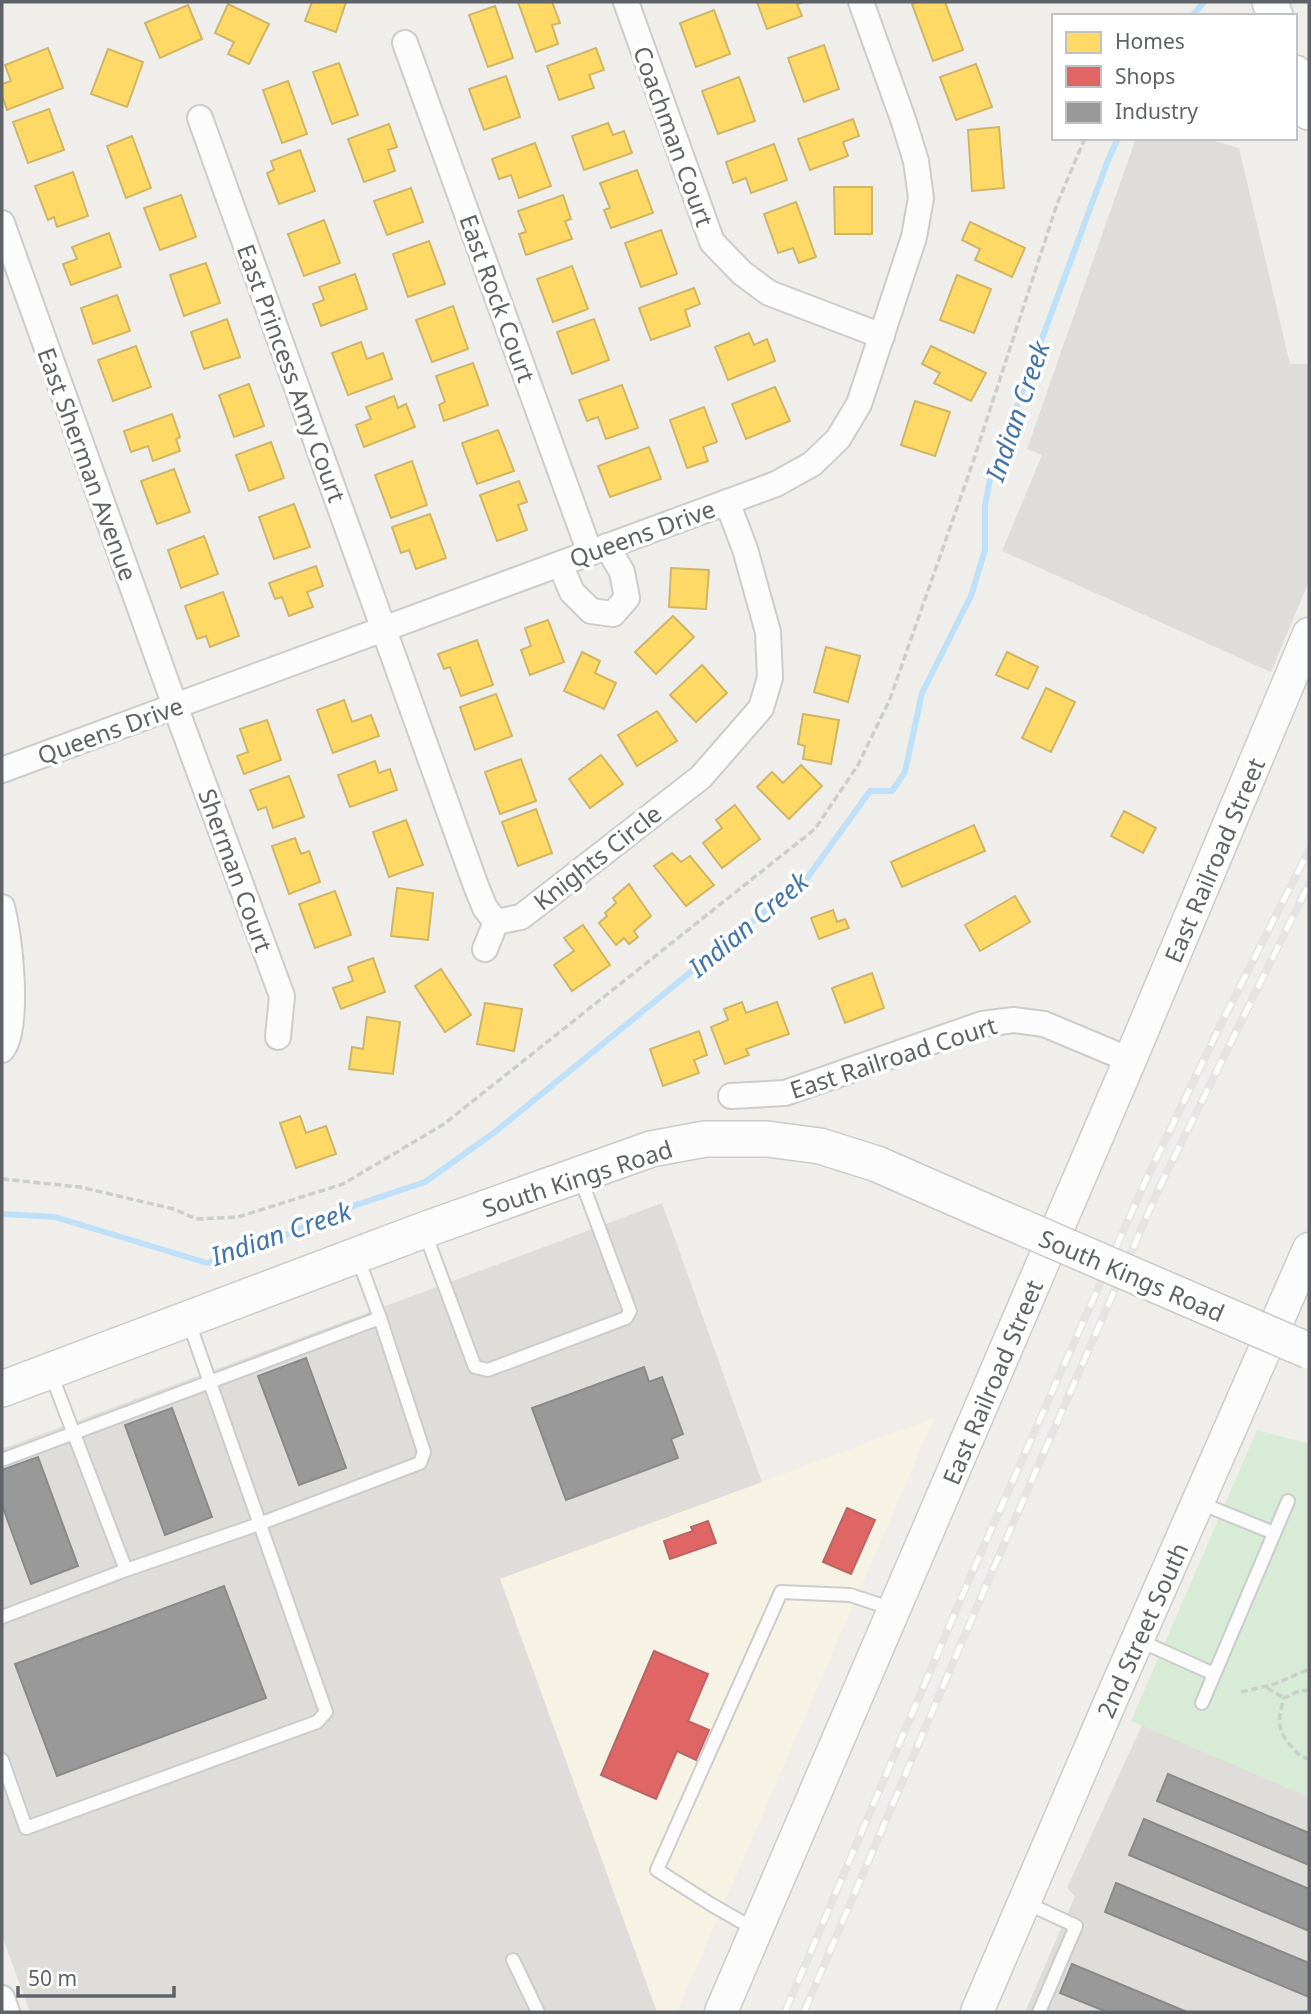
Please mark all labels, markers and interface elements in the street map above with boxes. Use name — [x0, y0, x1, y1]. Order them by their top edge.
legend — [1052, 14, 1297, 140]
text: Homes — [1115, 27, 1185, 55]
street label: Coachman Court — [626, 41, 722, 231]
text: Shops — [1115, 62, 1175, 90]
text: Industry — [1115, 97, 1198, 125]
street label: East Rock Court — [452, 210, 544, 387]
street label: East Princess Amy Court — [230, 239, 354, 507]
water label: Indian Creek — [976, 335, 1058, 487]
street label: East Sherman Avenue — [30, 343, 146, 585]
street label: Queens Drive — [565, 491, 719, 575]
street label: Queens Drive — [33, 688, 187, 772]
street label: East Railroad Street — [1156, 752, 1272, 967]
street label: Sherman Court — [191, 784, 281, 957]
street label: Knights Circle — [526, 797, 668, 917]
water label: Indian Creek — [680, 863, 816, 985]
street label: East Railroad Court — [785, 1008, 1001, 1106]
street label: South Kings Road — [478, 1132, 676, 1224]
water label: Indian Creek — [205, 1192, 357, 1274]
street label: South Kings Road — [1034, 1221, 1230, 1329]
street label: East Railroad Street — [934, 1274, 1050, 1489]
street label: 2nd Street South — [1089, 1537, 1195, 1723]
scale bar — [18, 1954, 173, 1998]
text: 50 m — [28, 1964, 77, 1992]

